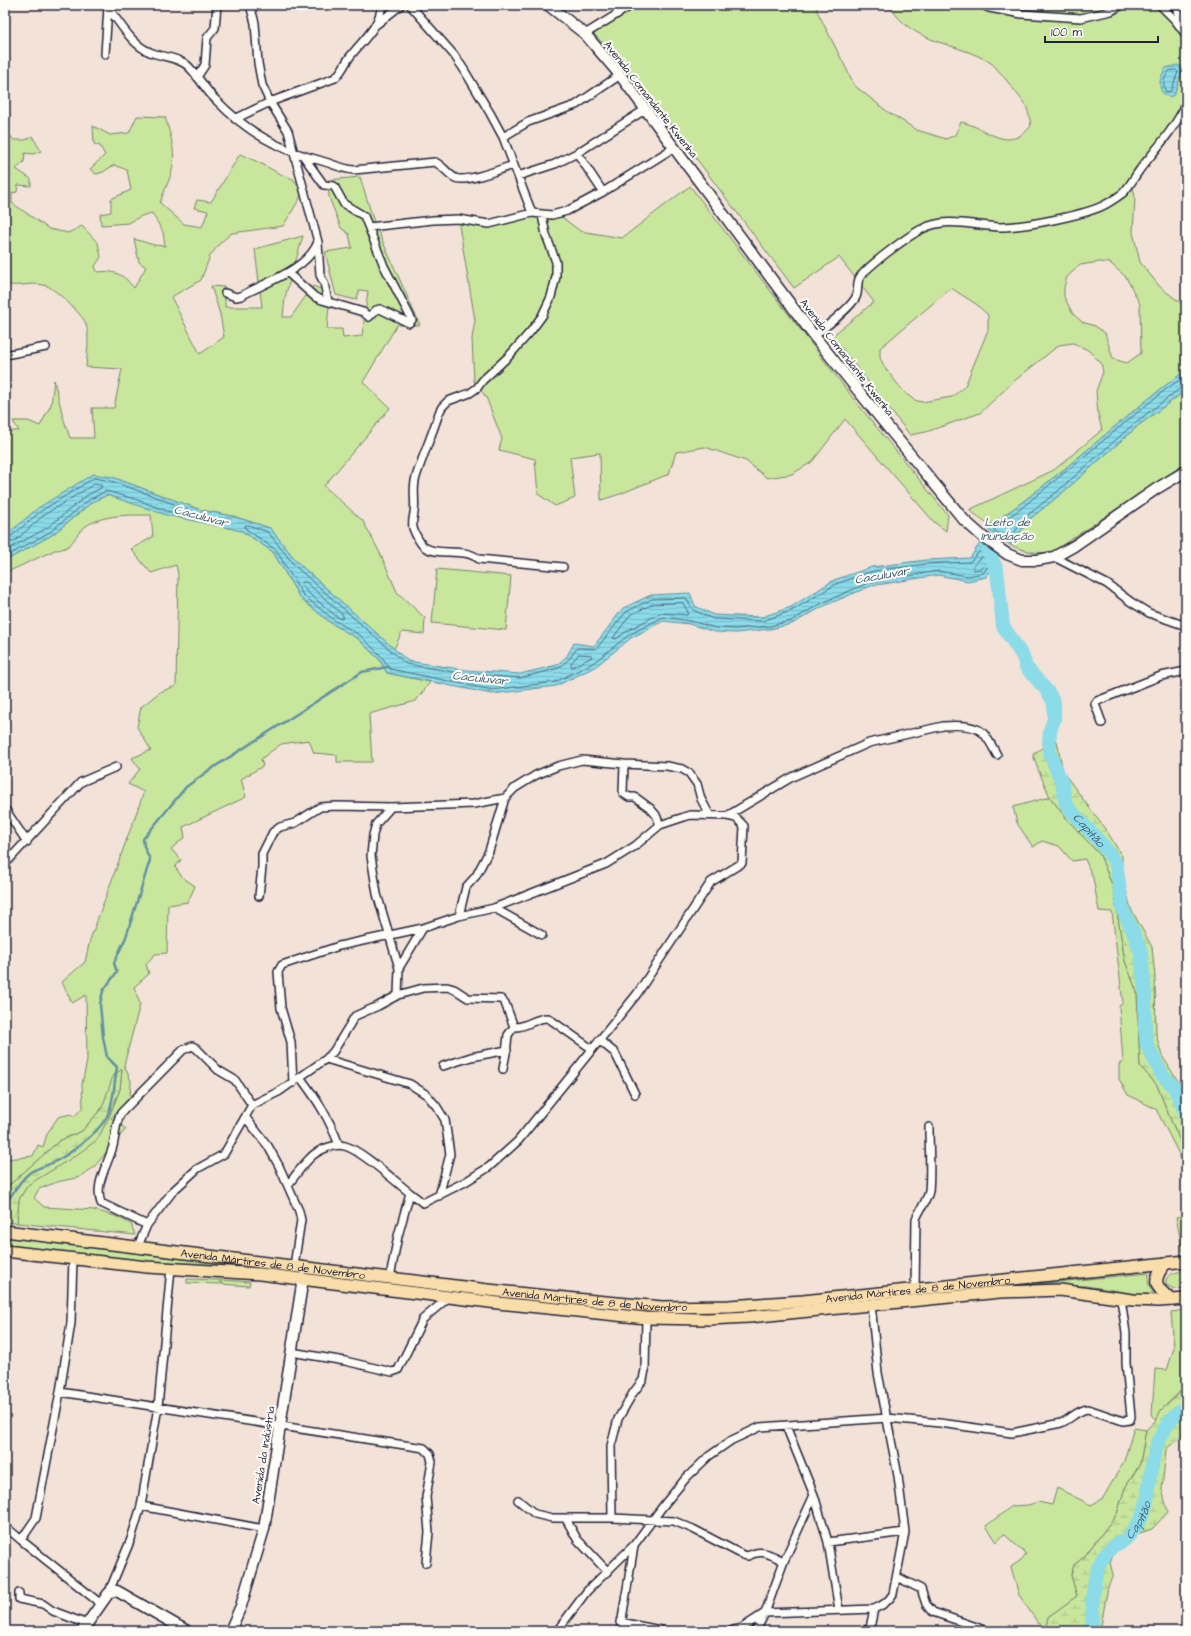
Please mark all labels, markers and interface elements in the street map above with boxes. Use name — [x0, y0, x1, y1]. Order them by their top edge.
scale bar — [1045, 18, 1158, 44]
text: 100 m — [1051, 24, 1082, 41]
street label: Avenida Comandante Kwenha — [600, 38, 701, 161]
street label: Avenida Comandante Kwenha — [796, 296, 897, 419]
water label: Caculuvar — [172, 501, 231, 532]
water label: Leito de Inundação — [981, 514, 1035, 545]
water label: Caculuvar — [853, 562, 912, 589]
water label: Caculuvar — [452, 667, 510, 690]
water label: Capitão — [1068, 810, 1109, 852]
street label: Avenida Mártires de 8 de Novembro — [180, 1246, 367, 1283]
street label: Avenida Mártires de 8 de Novembro — [825, 1272, 1012, 1307]
street label: Avenida Mártires de 8 de Novembro — [502, 1285, 688, 1315]
street label: Avenida da Indústria — [248, 1405, 279, 1505]
water label: Capitão — [1122, 1499, 1156, 1543]

